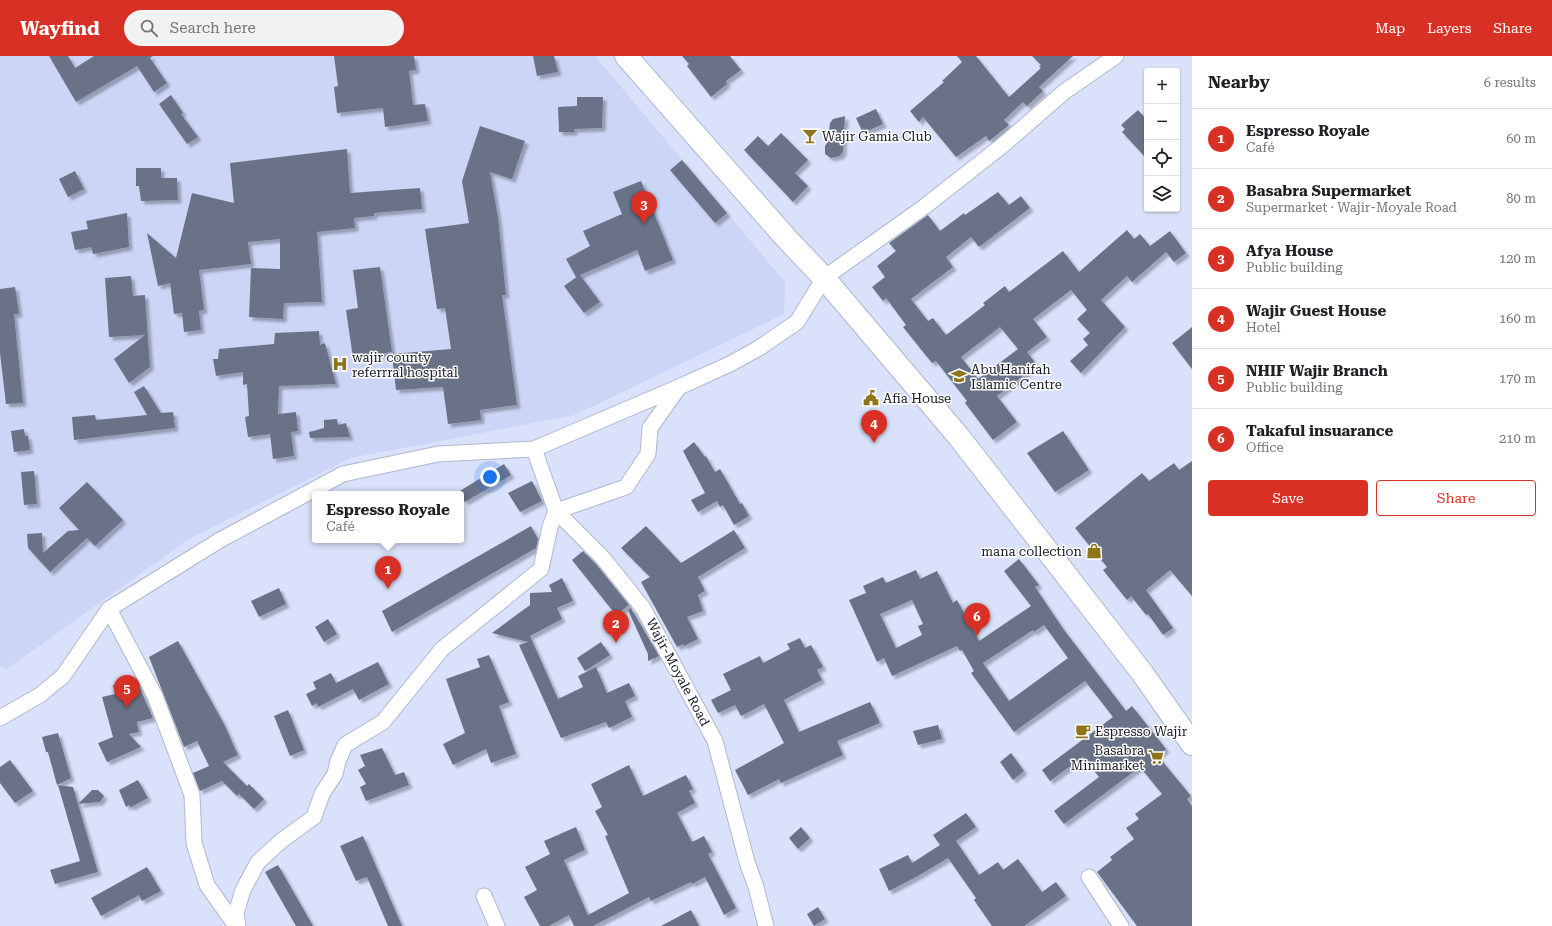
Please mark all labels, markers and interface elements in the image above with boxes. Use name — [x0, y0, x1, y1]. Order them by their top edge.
search box — [124, 10, 404, 46]
text: Wayfind — [20, 17, 100, 40]
icon: search — [138, 17, 160, 39]
text: Search here — [170, 19, 256, 37]
text: Map — [1375, 20, 1405, 36]
text: Layers — [1427, 20, 1471, 36]
text: Share — [1493, 20, 1532, 36]
map controls — [1144, 68, 1180, 212]
button: + — [1144, 68, 1180, 104]
text: Nearby — [1208, 72, 1270, 92]
text: 6 results — [1484, 75, 1536, 90]
button: − — [1144, 104, 1180, 140]
text: Espresso Royale — [1246, 122, 1370, 140]
bar icon: Wajir Gamia Club — [801, 127, 819, 145]
place label: Wajir Gamia Club — [822, 129, 932, 144]
text: 1 — [1217, 131, 1225, 146]
text: 60 m — [1506, 131, 1536, 146]
button: locate — [1144, 140, 1180, 176]
text: Café — [1246, 140, 1275, 155]
button: layers — [1144, 176, 1180, 212]
text: Basabra Supermarket — [1246, 182, 1411, 200]
pin: 3 — [631, 191, 657, 224]
text: 2 — [1217, 191, 1225, 206]
text: 80 m — [1506, 191, 1536, 206]
text: Supermarket · Wajir-Moyale Road — [1246, 200, 1457, 215]
text: Afya House — [1246, 242, 1333, 260]
text: 3 — [1217, 251, 1225, 266]
text: 120 m — [1499, 251, 1536, 266]
text: Public building — [1246, 260, 1343, 275]
text: Wajir Guest House — [1246, 302, 1386, 320]
text: 4 — [1217, 311, 1225, 326]
text: 160 m — [1499, 311, 1536, 326]
text: Hotel — [1246, 320, 1280, 335]
place label: wajir county referrral hospital — [352, 350, 458, 380]
hospital icon: wajir county referrral hospital — [331, 355, 349, 373]
place label: Abu Hanifah Islamic Centre — [971, 362, 1062, 392]
text: NHIF Wajir Branch — [1246, 362, 1388, 380]
school or university icon: Abu Hanifah Islamic Centre — [950, 367, 968, 385]
text: 5 — [1217, 371, 1225, 386]
text: 170 m — [1499, 371, 1536, 386]
text: Public building — [1246, 380, 1343, 395]
public building icon: Afia House — [862, 389, 880, 407]
place label: Afia House — [883, 391, 951, 406]
pin: 4 — [861, 410, 887, 443]
text: Takaful insuarance — [1246, 422, 1393, 440]
text: 6 — [1217, 431, 1225, 446]
text: 210 m — [1499, 431, 1536, 446]
text: Office — [1246, 440, 1284, 455]
your location — [480, 467, 500, 487]
button: Save — [1208, 480, 1368, 516]
button: Share — [1376, 480, 1536, 516]
popup — [312, 491, 464, 543]
text: Espresso Royale — [326, 501, 450, 519]
text: Café — [326, 519, 355, 534]
shop icon: mana collection — [1085, 542, 1103, 560]
place label: mana collection — [981, 544, 1083, 559]
pin: 1 — [375, 556, 401, 589]
pin: 6 — [964, 603, 990, 636]
pin: 2 — [603, 610, 629, 643]
street label: Wajir-Moyale Road — [643, 616, 713, 729]
pin: 5 — [114, 675, 140, 708]
cafe icon: Espresso Wajir — [1074, 722, 1092, 740]
place label: Espresso Wajir — [1095, 724, 1188, 739]
place label: Basabra Minimarket — [1071, 743, 1144, 773]
supermarket icon: Basabra Minimarket — [1147, 748, 1165, 766]

